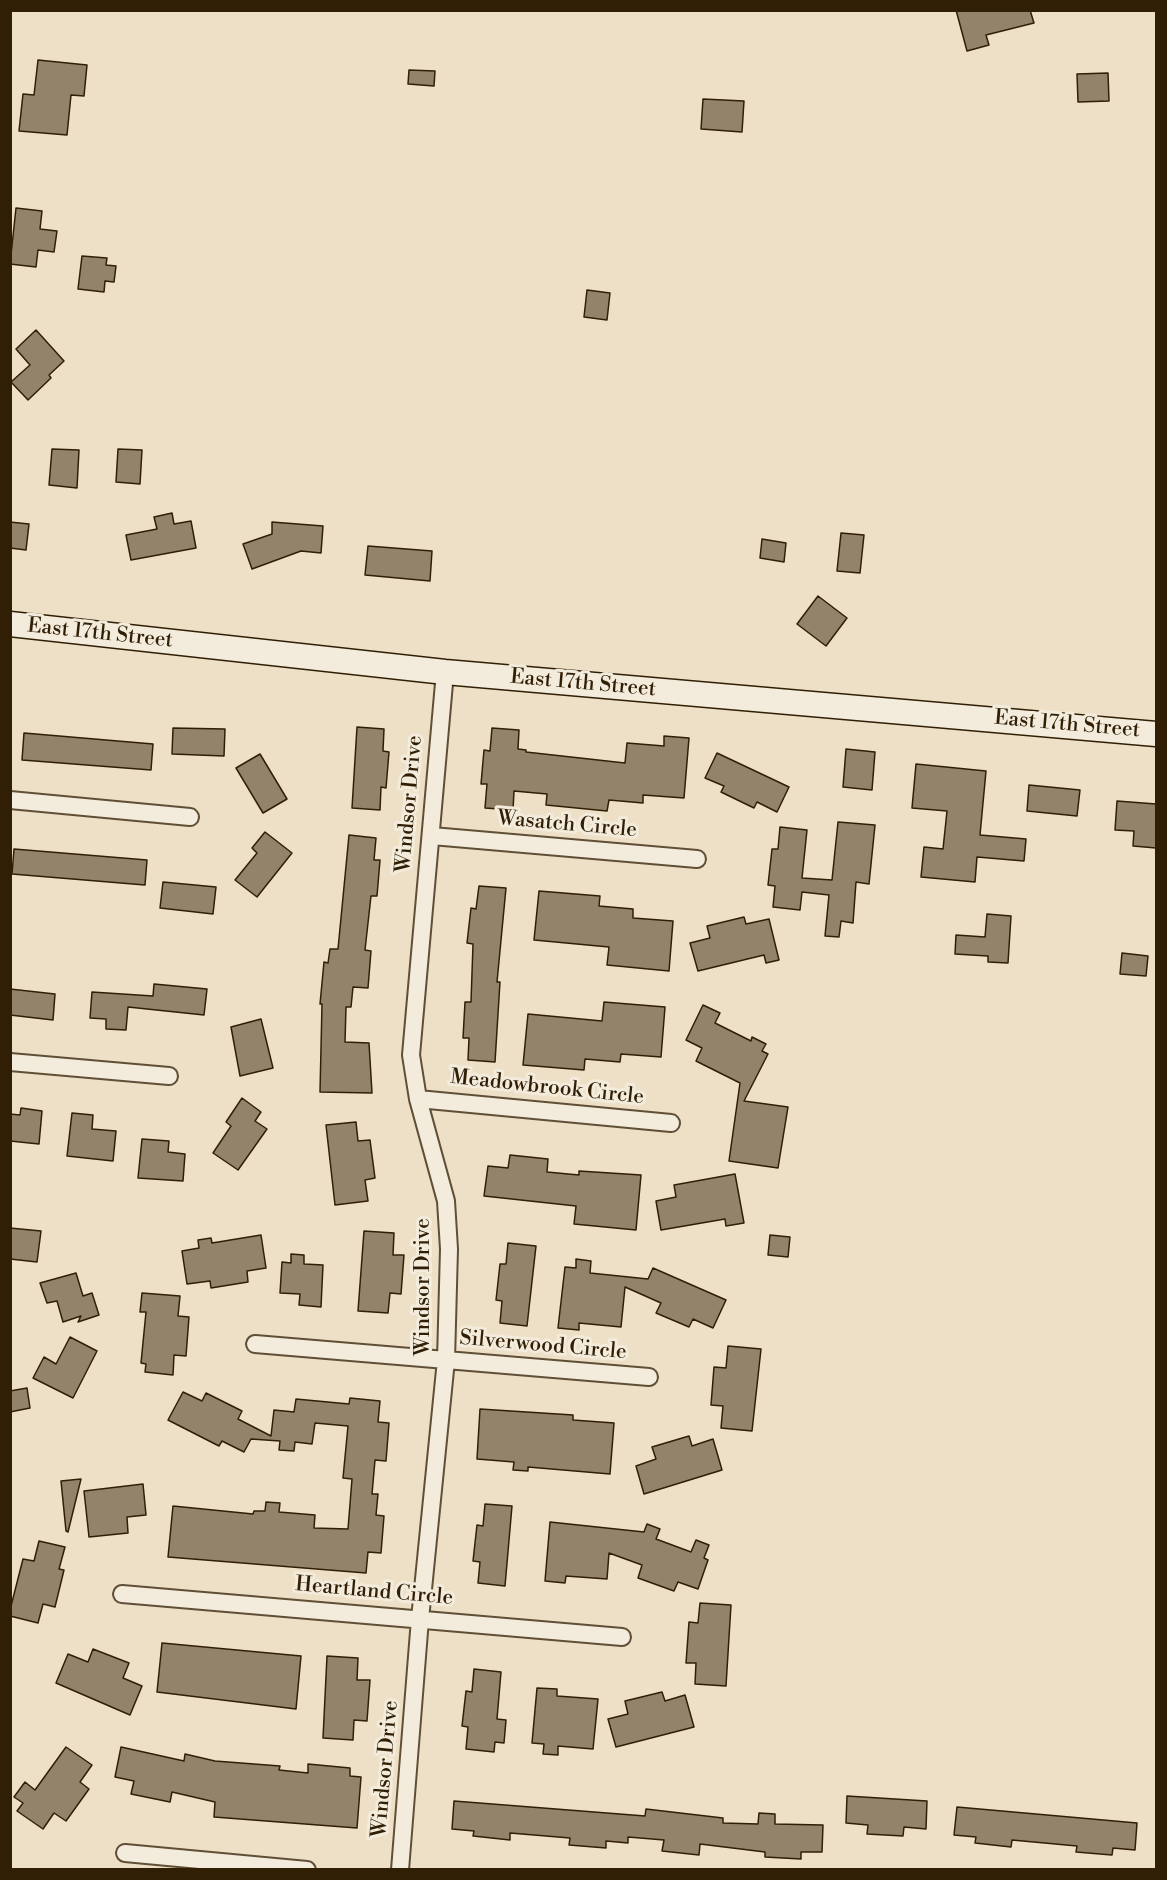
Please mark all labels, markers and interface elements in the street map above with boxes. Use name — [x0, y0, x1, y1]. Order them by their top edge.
street label: East 17th Street — [26, 614, 174, 654]
street label: East 17th Street — [509, 665, 657, 703]
street label: East 17th Street — [993, 706, 1141, 744]
street label: Windsor Drive — [391, 734, 429, 874]
street label: Wasatch Circle — [496, 806, 638, 844]
street label: Meadowbrook Circle — [449, 1065, 645, 1111]
street label: Windsor Drive — [411, 1218, 437, 1356]
street label: Silverwood Circle — [458, 1326, 628, 1366]
street label: Heartland Circle — [294, 1573, 454, 1611]
street label: Windsor Drive — [367, 1699, 405, 1839]

